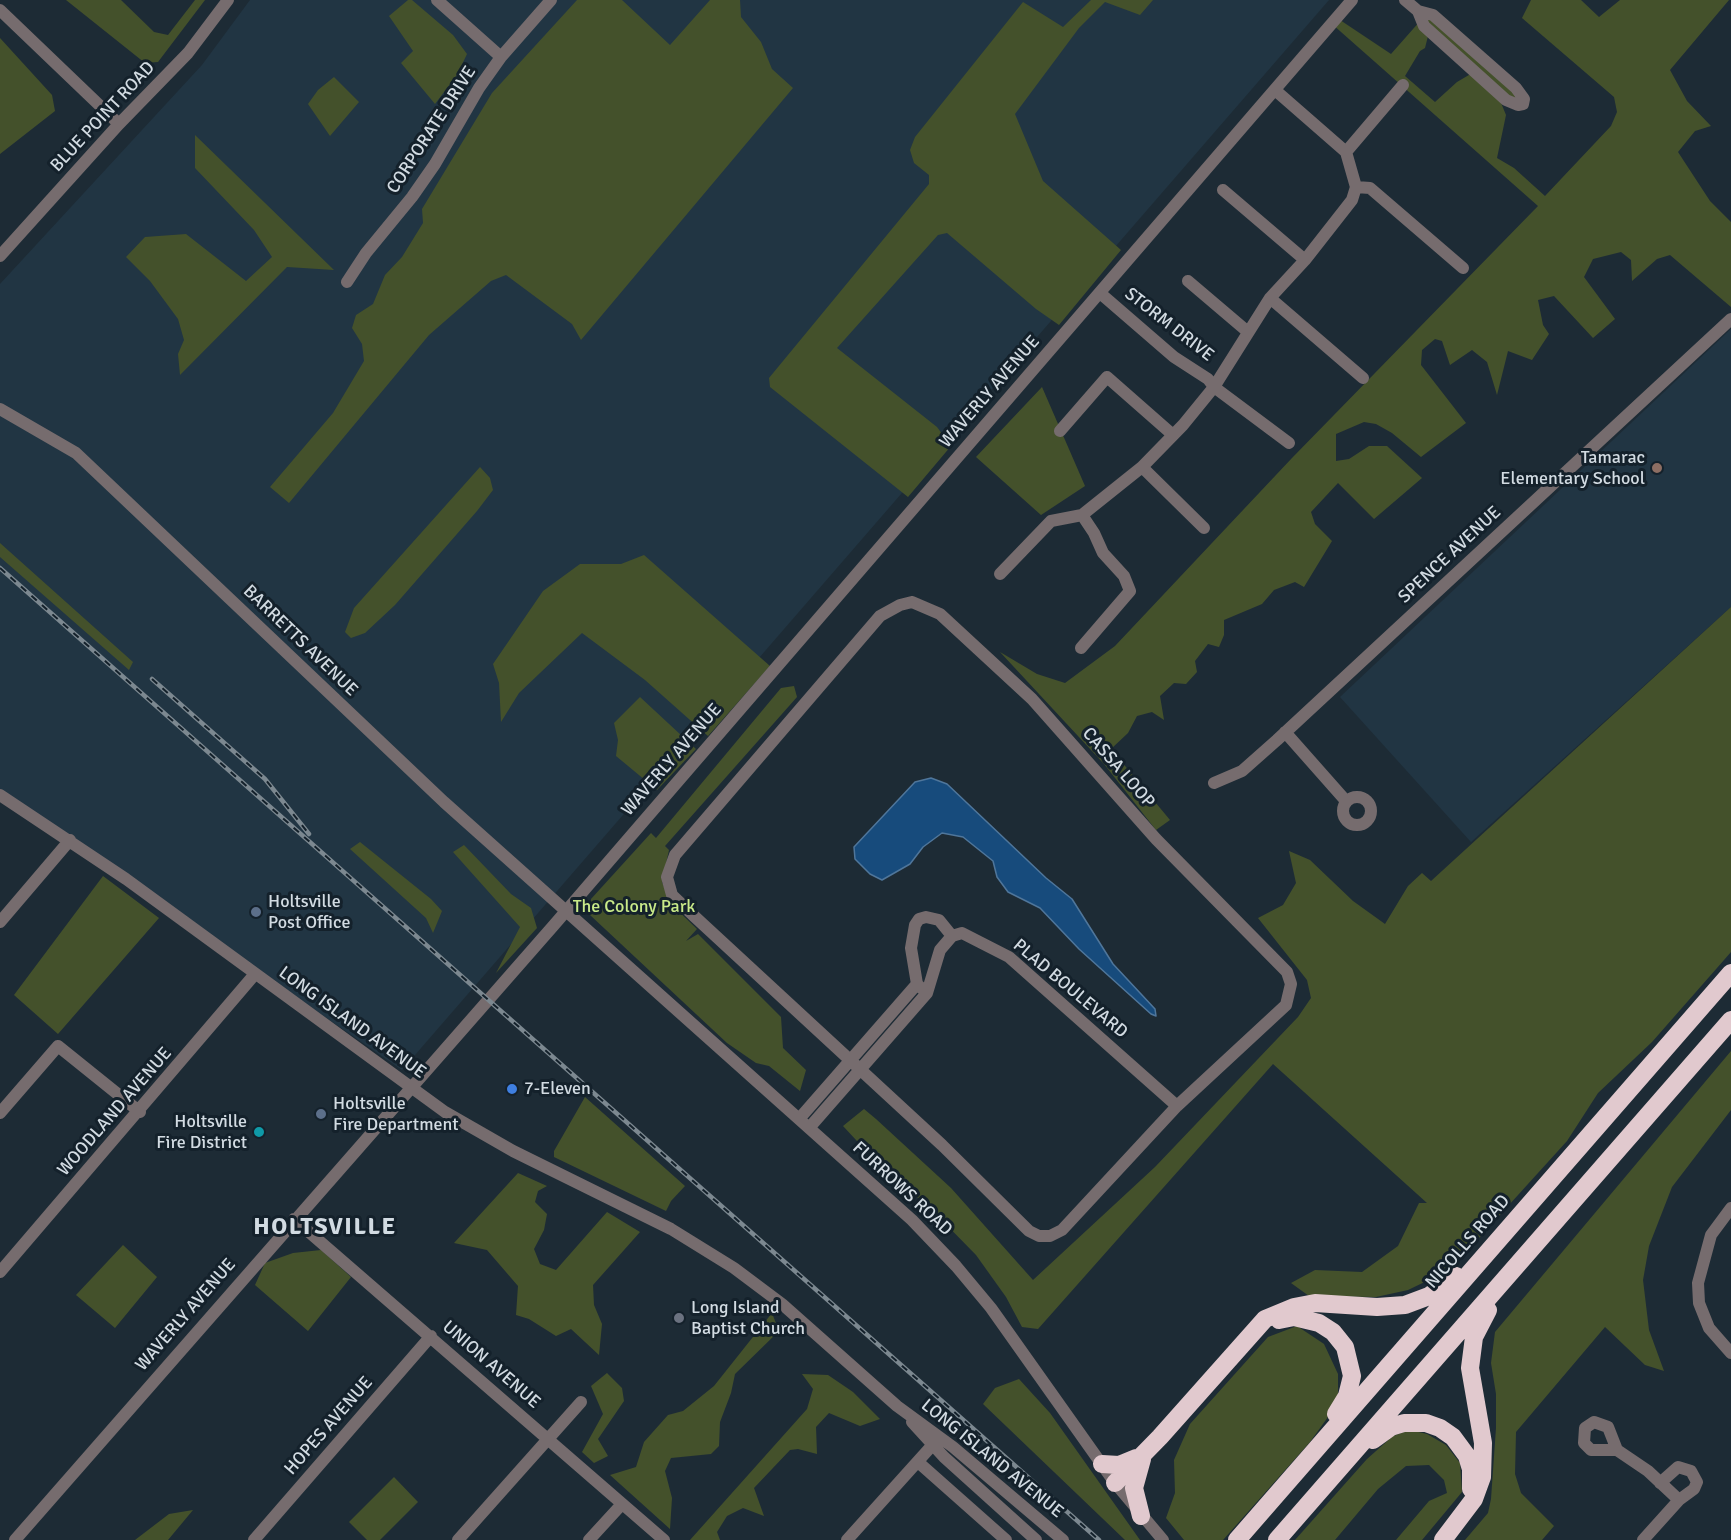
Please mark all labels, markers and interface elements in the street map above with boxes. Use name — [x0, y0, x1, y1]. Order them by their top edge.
street label: BLUE POINT ROAD — [46, 57, 160, 177]
street label: CORPORATE DRIVE — [383, 62, 481, 198]
street label: STORM DRIVE — [1120, 283, 1218, 367]
street label: WAVERLY AVENUE — [935, 331, 1045, 453]
place label: Tamarac Elementary School — [1500, 447, 1645, 490]
marker: Tamarac Elementary School — [1650, 461, 1664, 475]
street label: SPENCE AVENUE — [1394, 502, 1506, 608]
street label: BARRETTS AVENUE — [238, 581, 362, 701]
street label: WAVERLY AVENUE — [617, 699, 727, 821]
street label: CASSA LOOP — [1077, 723, 1159, 813]
place label: Holtsville Post Office — [268, 891, 350, 934]
park label: The Colony Park — [573, 896, 695, 918]
marker: Holtsville Post Office — [249, 905, 263, 919]
street label: PLAD BOULEVARD — [1008, 935, 1132, 1043]
street label: LONG ISLAND AVENUE — [274, 962, 430, 1084]
street label: WOODLAND AVENUE — [53, 1043, 177, 1181]
place label: 7-Eleven — [524, 1078, 591, 1100]
marker: 7-Eleven — [505, 1082, 519, 1096]
place label: Holtsville Fire Department — [333, 1093, 459, 1136]
marker: Holtsville Fire Department — [314, 1107, 328, 1121]
place label: Holtsville Fire District — [156, 1111, 247, 1154]
marker: Holtsville Fire District — [252, 1125, 266, 1139]
street label: FURROWS ROAD — [848, 1137, 956, 1241]
street label: NICOLLS ROAD — [1421, 1191, 1515, 1293]
district label: HOLTSVILLE — [253, 1214, 397, 1242]
street label: WAVERLY AVENUE — [131, 1254, 241, 1376]
place label: Long Island Baptist Church — [691, 1297, 805, 1340]
marker: Long Island Baptist Church — [672, 1311, 686, 1325]
street label: UNION AVENUE — [438, 1317, 544, 1413]
street label: HOPES AVENUE — [280, 1372, 378, 1480]
street label: LONG ISLAND AVENUE — [916, 1395, 1068, 1523]

